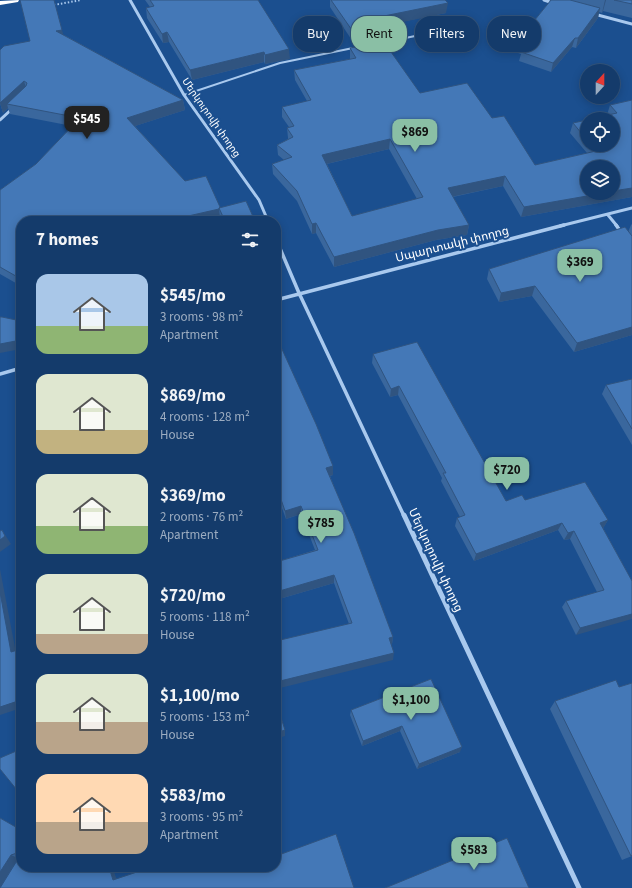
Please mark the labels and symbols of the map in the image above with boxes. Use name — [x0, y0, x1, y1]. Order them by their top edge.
north arrow — [580, 64, 620, 104]
street label: Մերկուրովի փողոց — [178, 75, 244, 160]
pin: $545 — [63, 106, 111, 140]
pin: $869 — [391, 119, 439, 153]
street label: Սպարտակի փողոց — [394, 222, 511, 267]
pin: $369 — [556, 249, 604, 283]
pin: $720 — [483, 457, 531, 491]
street label: Մերկուրովի փողոց — [404, 505, 467, 615]
pin: $785 — [297, 510, 345, 544]
pin: $1,100 — [378, 687, 444, 721]
pin: $583 — [450, 837, 498, 871]

